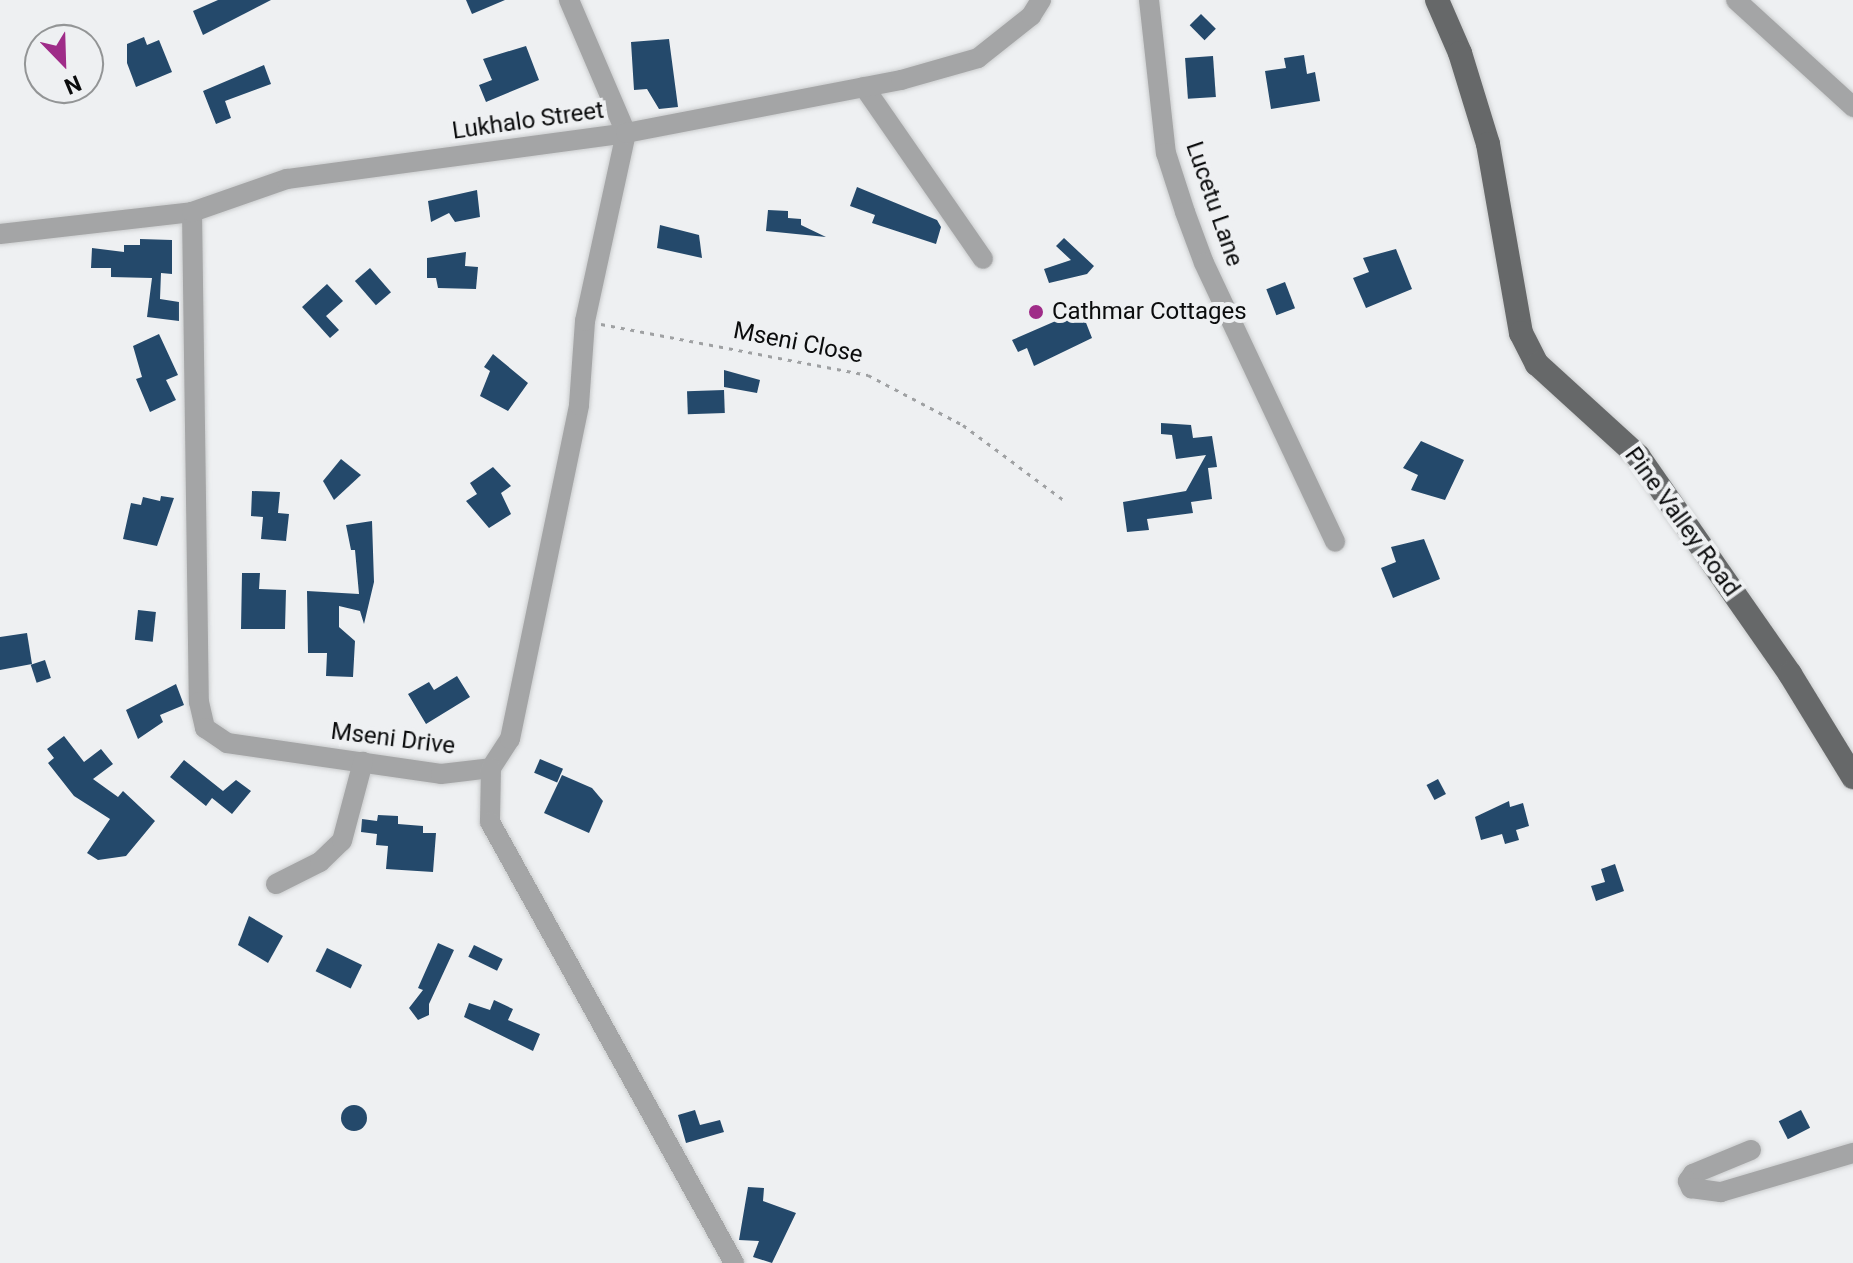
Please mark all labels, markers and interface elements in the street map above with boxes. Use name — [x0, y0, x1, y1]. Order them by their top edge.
north arrow — [24, 24, 104, 104]
text: N — [61, 70, 85, 99]
street label: Lukhalo Street — [450, 96, 606, 146]
street label: Lucetu Lane — [1179, 138, 1249, 270]
place label: Cathmar Cottages — [1052, 298, 1247, 326]
marker: Cathmar Cottages — [1027, 303, 1045, 321]
street label: Mseni Close — [731, 316, 865, 370]
street label: Pine Valley Road — [1618, 442, 1746, 602]
street label: Mseni Drive — [329, 717, 457, 761]

